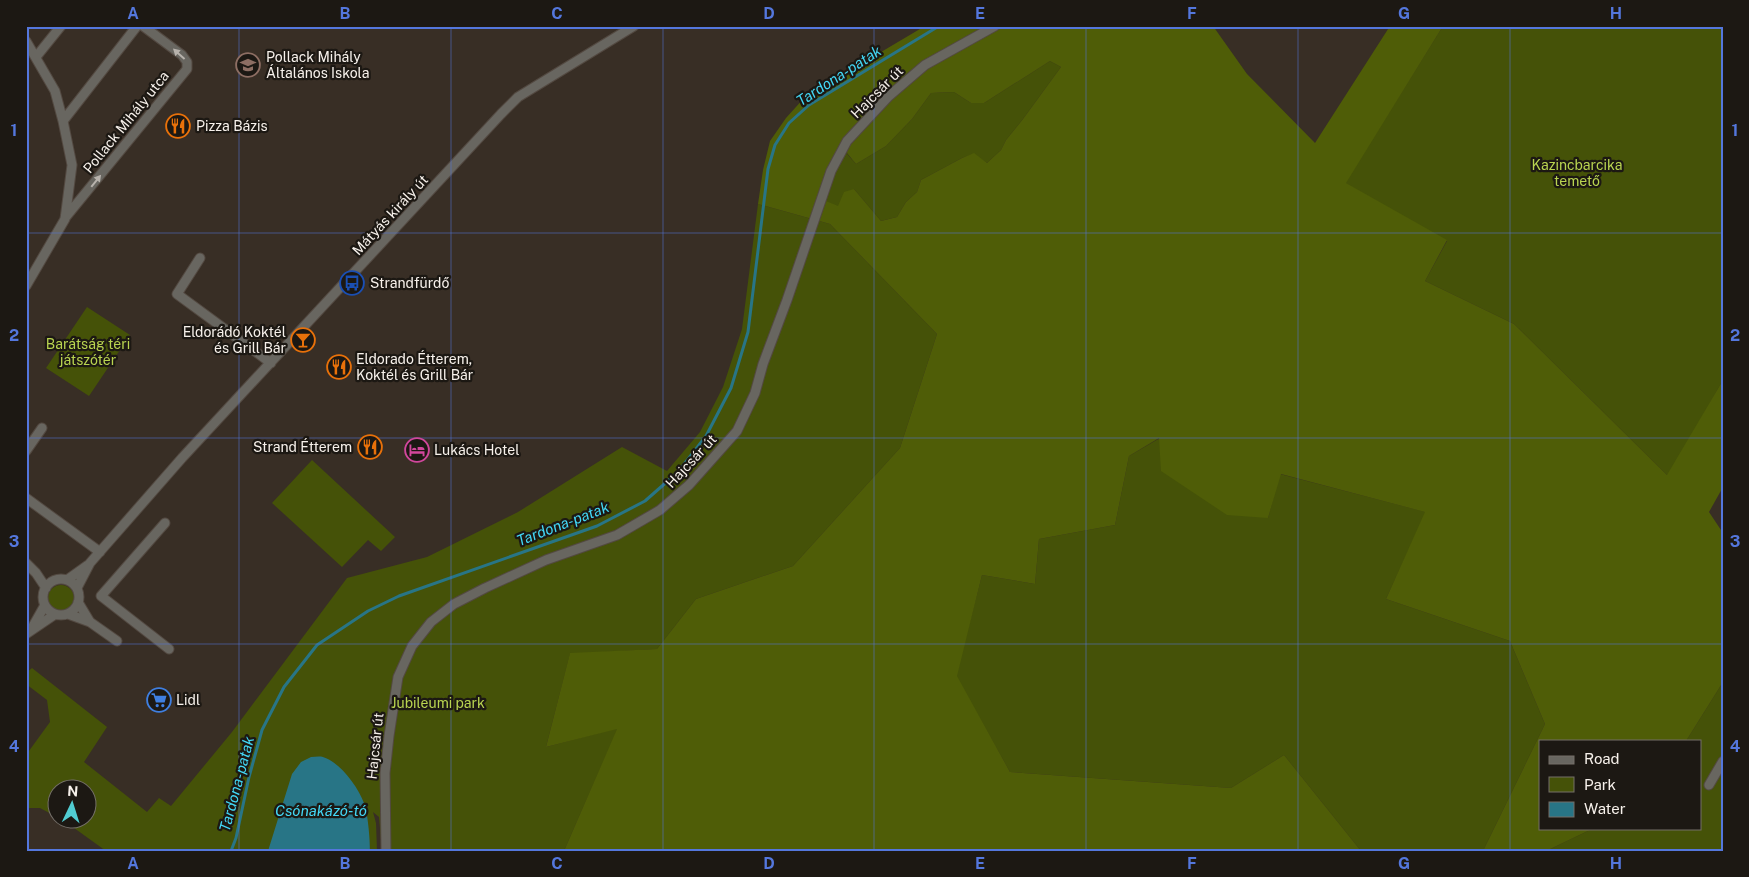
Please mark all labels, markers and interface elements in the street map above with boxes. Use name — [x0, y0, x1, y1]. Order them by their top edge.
text: A — [127, 4, 139, 23]
text: B — [340, 4, 351, 23]
text: C — [551, 4, 563, 23]
text: D — [763, 4, 775, 23]
text: E — [975, 4, 985, 23]
text: F — [1187, 4, 1197, 23]
text: G — [1398, 4, 1410, 23]
text: H — [1610, 4, 1622, 23]
water label: Tardona-patak — [793, 41, 885, 109]
one-way arrow — [174, 48, 186, 60]
place label: Pollack Mihály Általános Iskola — [266, 49, 370, 81]
school or university icon: Pollack Mihály Általános Iskola — [235, 52, 261, 78]
street label: Hajcsár út — [848, 63, 906, 121]
street label: Pollack Mihály utca — [80, 68, 172, 176]
restaurant icon: Pizza Bázis — [165, 113, 191, 139]
place label: Pizza Bázis — [196, 118, 268, 134]
text: 1 — [11, 121, 17, 140]
text: 1 — [1732, 121, 1738, 140]
park label: Kazincbarcika temető — [1532, 157, 1622, 189]
street label: Mátyás király út — [349, 172, 431, 258]
one-way arrow — [90, 175, 101, 188]
bus stop icon: Strandfürdő — [339, 270, 365, 296]
place label: Strandfürdő — [370, 275, 449, 291]
place label: Eldorádó Koktél és Grill Bár — [183, 324, 286, 356]
text: 2 — [9, 326, 19, 345]
text: 2 — [1730, 326, 1740, 345]
bar icon: Eldorádó Koktél és Grill Bár — [290, 327, 316, 353]
park label: Barátság téri játszótér — [46, 336, 130, 368]
place label: Eldorado Étterem, Koktél és Grill Bár — [356, 350, 473, 383]
restaurant icon: Eldorado Étterem, Koktél és Grill Bár — [326, 354, 352, 380]
street label: Hajcsár út — [662, 431, 720, 491]
restaurant icon: Strand Étterem — [357, 434, 383, 460]
hotel icon: Lukács Hotel — [404, 437, 430, 463]
place label: Strand Étterem — [253, 438, 352, 455]
place label: Lukács Hotel — [434, 442, 519, 458]
water label: Tardona-patak — [514, 498, 612, 549]
text: 3 — [9, 532, 19, 551]
text: 3 — [1730, 532, 1740, 551]
supermarket icon: Lidl — [146, 687, 172, 713]
place label: Lidl — [176, 692, 200, 708]
park label: Jubileumi park — [391, 695, 485, 711]
street label: Hajcsár út — [364, 712, 386, 780]
water label: Tardona-patak — [216, 734, 258, 833]
text: 4 — [9, 737, 20, 756]
text: 4 — [1730, 737, 1741, 756]
legend — [1539, 740, 1702, 830]
text: Road — [1584, 750, 1620, 767]
text: Park — [1584, 776, 1616, 793]
north arrow — [48, 780, 98, 830]
text: N — [67, 783, 79, 799]
text: Water — [1584, 800, 1626, 817]
water label: Csónakázó-tó — [275, 802, 367, 819]
text: A — [127, 854, 139, 873]
text: B — [340, 854, 351, 873]
text: C — [551, 854, 563, 873]
text: D — [763, 854, 775, 873]
text: E — [975, 854, 985, 873]
text: F — [1187, 854, 1197, 873]
text: G — [1398, 854, 1410, 873]
text: H — [1610, 854, 1622, 873]

